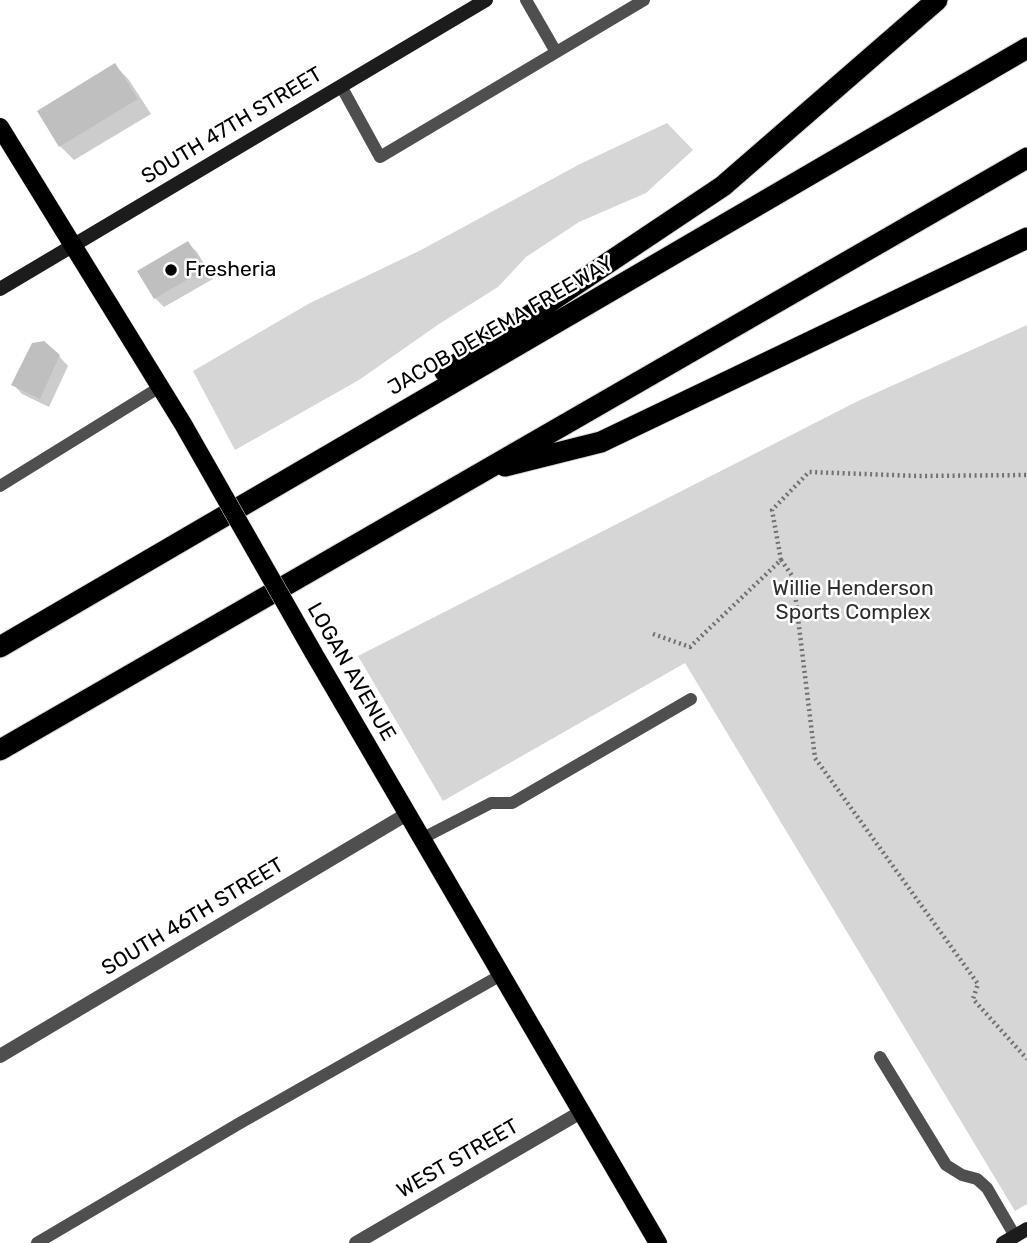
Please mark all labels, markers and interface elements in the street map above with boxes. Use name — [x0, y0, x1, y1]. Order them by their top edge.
street label: SOUTH 47TH STREET — [137, 62, 327, 190]
street label: JACOB DEKEMA FREEWAY — [384, 251, 618, 401]
place label: Fresheria — [185, 257, 276, 283]
marker: Fresheria — [163, 262, 179, 278]
park label: Willie Henderson Sports Complex — [772, 576, 934, 626]
street label: LOGAN AVENUE — [301, 598, 401, 746]
street label: SOUTH 46TH STREET — [97, 853, 289, 981]
street label: WEST STREET — [393, 1114, 523, 1204]

